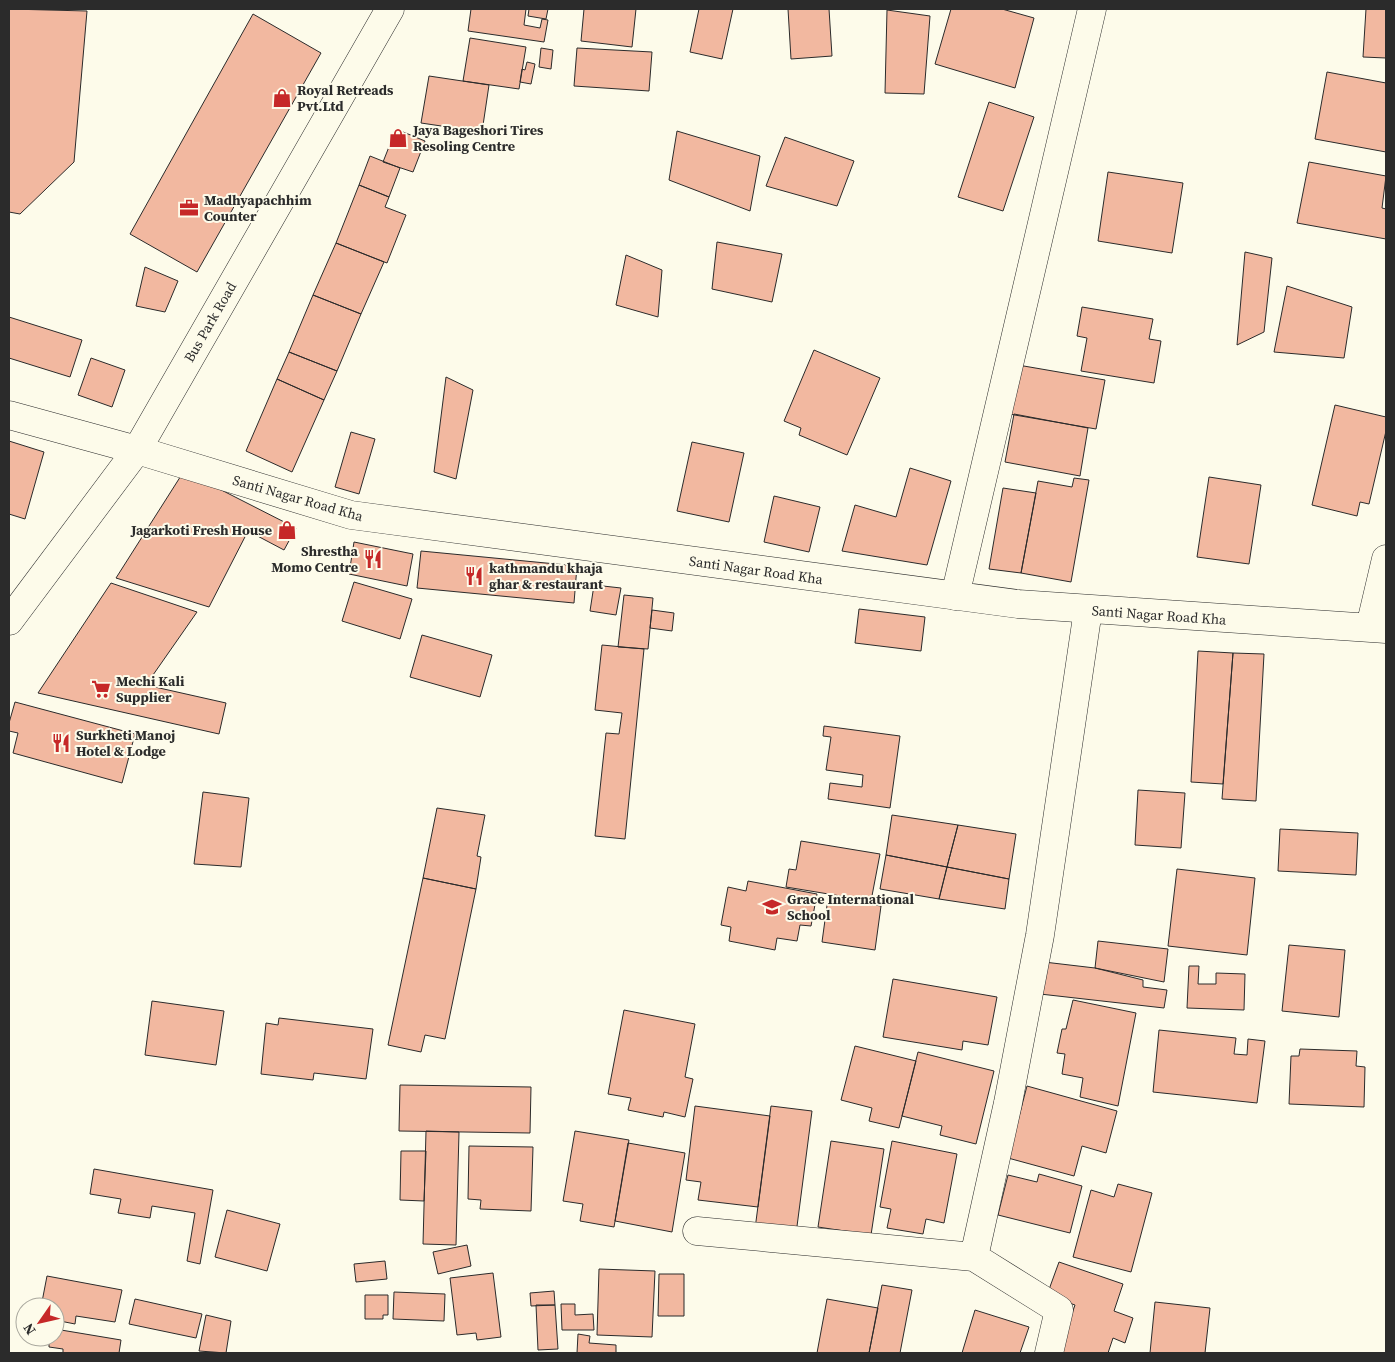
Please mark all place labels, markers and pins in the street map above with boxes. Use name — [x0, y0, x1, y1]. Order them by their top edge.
place label: Royal Retreads Pvt.Ltd — [297, 80, 394, 116]
shop icon: Royal Retreads Pvt.Ltd — [271, 87, 293, 109]
place label: Jaya Bageshori Tires Resoling Centre — [412, 120, 544, 156]
shop icon: Jaya Bageshori Tires Resoling Centre — [387, 127, 409, 149]
place label: Madhyapachhim Counter — [204, 190, 312, 226]
office icon: Madhyapachhim Counter — [178, 197, 200, 219]
shop icon: Jagarkoti Fresh House — [276, 519, 298, 541]
place label: Jagarkoti Fresh House — [130, 520, 272, 540]
place label: Shrestha Momo Centre — [271, 541, 359, 577]
restaurant icon: Shrestha Momo Centre — [362, 548, 384, 570]
place label: kathmandu khaja ghar & restaurant — [489, 558, 604, 594]
restaurant icon: kathmandu khaja ghar & restaurant — [463, 565, 485, 587]
place label: Mechi Kali Supplier — [116, 671, 185, 707]
supermarket icon: Mechi Kali Supplier — [90, 678, 112, 700]
place label: Surkheti Manoj Hotel & Lodge — [76, 725, 175, 761]
restaurant icon: Surkheti Manoj Hotel & Lodge — [50, 732, 72, 754]
place label: Grace International School — [787, 889, 914, 925]
school or university icon: Grace International School — [761, 896, 783, 918]

